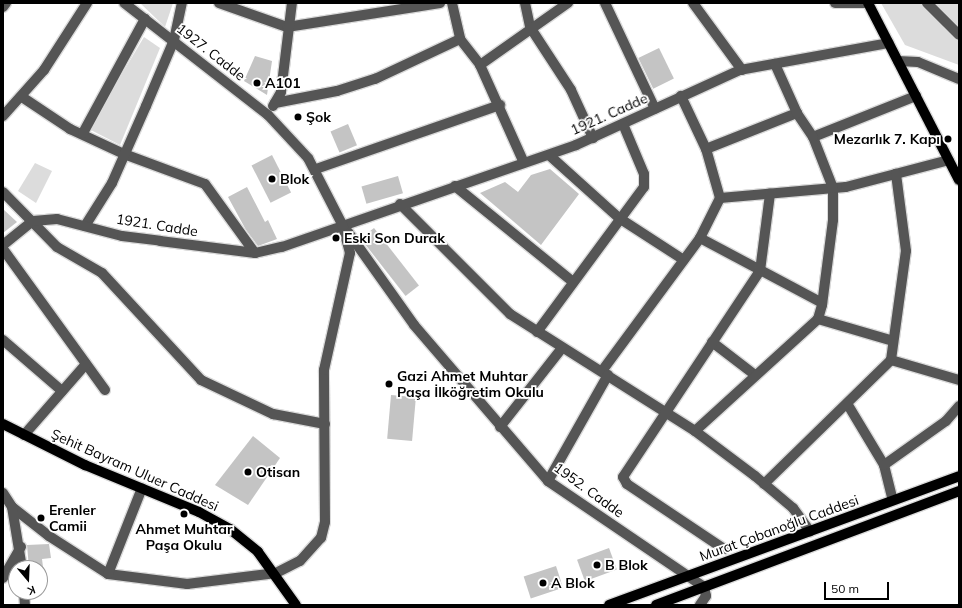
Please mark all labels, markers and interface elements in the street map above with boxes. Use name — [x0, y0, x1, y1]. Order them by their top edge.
street label: 1927. Cadde — [173, 20, 249, 84]
place label: A101 — [265, 75, 301, 91]
marker: A101 — [252, 78, 262, 88]
street label: 1921. Cadde — [568, 90, 650, 138]
place label: Şok — [306, 109, 331, 125]
marker: Şok — [293, 112, 303, 122]
place label: Mezarlık 7. Kapı — [834, 131, 940, 147]
marker: Mezarlık 7. Kapı — [943, 134, 953, 144]
place label: Blok — [280, 171, 309, 187]
marker: Blok — [267, 174, 277, 184]
street label: 1921. Cadde — [115, 210, 199, 240]
place label: Eski Son Durak — [344, 230, 445, 246]
marker: Eski Son Durak — [331, 233, 341, 243]
place label: Gazi Ahmet Muhtar Paşa İlköğretim Okulu — [397, 368, 544, 400]
marker: Gazi Ahmet Muhtar Paşa İlköğretim Okulu — [384, 379, 394, 389]
street label: Şehit Bayram Uluer Caddesi — [49, 425, 221, 515]
street label: 1952. Cadde — [551, 459, 627, 521]
place label: Otisan — [256, 464, 300, 480]
marker: Otisan — [243, 467, 253, 477]
street label: Murat Çobanoğlu Caddesi — [697, 491, 861, 565]
place label: Erenler Camii — [49, 502, 96, 534]
marker: Ahmet Muhtar Paşa Okulu — [179, 509, 189, 519]
marker: Erenler Camii — [36, 513, 46, 523]
place label: Ahmet Muhtar Paşa Okulu — [136, 521, 232, 554]
place label: B Blok — [605, 557, 648, 573]
north arrow — [8, 560, 48, 600]
marker: B Blok — [592, 560, 602, 570]
scale bar — [826, 574, 891, 600]
place label: A Blok — [551, 575, 595, 591]
marker: A Blok — [538, 578, 548, 588]
text: 50 m — [831, 581, 859, 596]
text: K — [26, 583, 37, 598]

